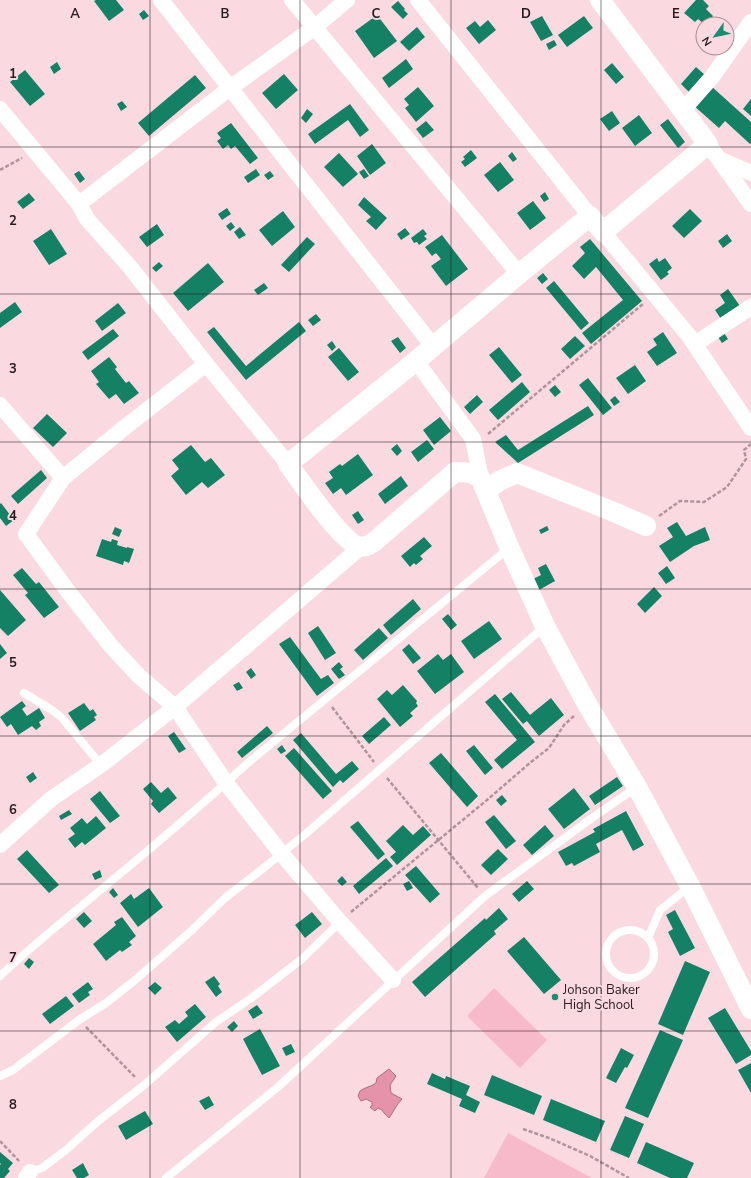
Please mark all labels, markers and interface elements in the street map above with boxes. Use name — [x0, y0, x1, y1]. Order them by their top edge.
text: A — [70, 5, 80, 23]
text: B — [221, 5, 230, 23]
text: C — [372, 5, 381, 23]
text: D — [521, 5, 531, 23]
text: E — [672, 5, 680, 23]
north arrow — [695, 16, 735, 56]
text: N — [699, 34, 716, 49]
text: 1 — [9, 65, 17, 83]
text: 2 — [9, 212, 17, 230]
text: 3 — [9, 360, 17, 378]
text: 4 — [9, 507, 17, 525]
text: 5 — [9, 654, 17, 672]
text: 6 — [9, 801, 17, 819]
text: 7 — [9, 949, 17, 967]
place label: Johson Baker High School — [562, 981, 640, 1014]
marker: Johson Baker High School — [550, 992, 560, 1002]
text: 8 — [9, 1096, 17, 1114]

